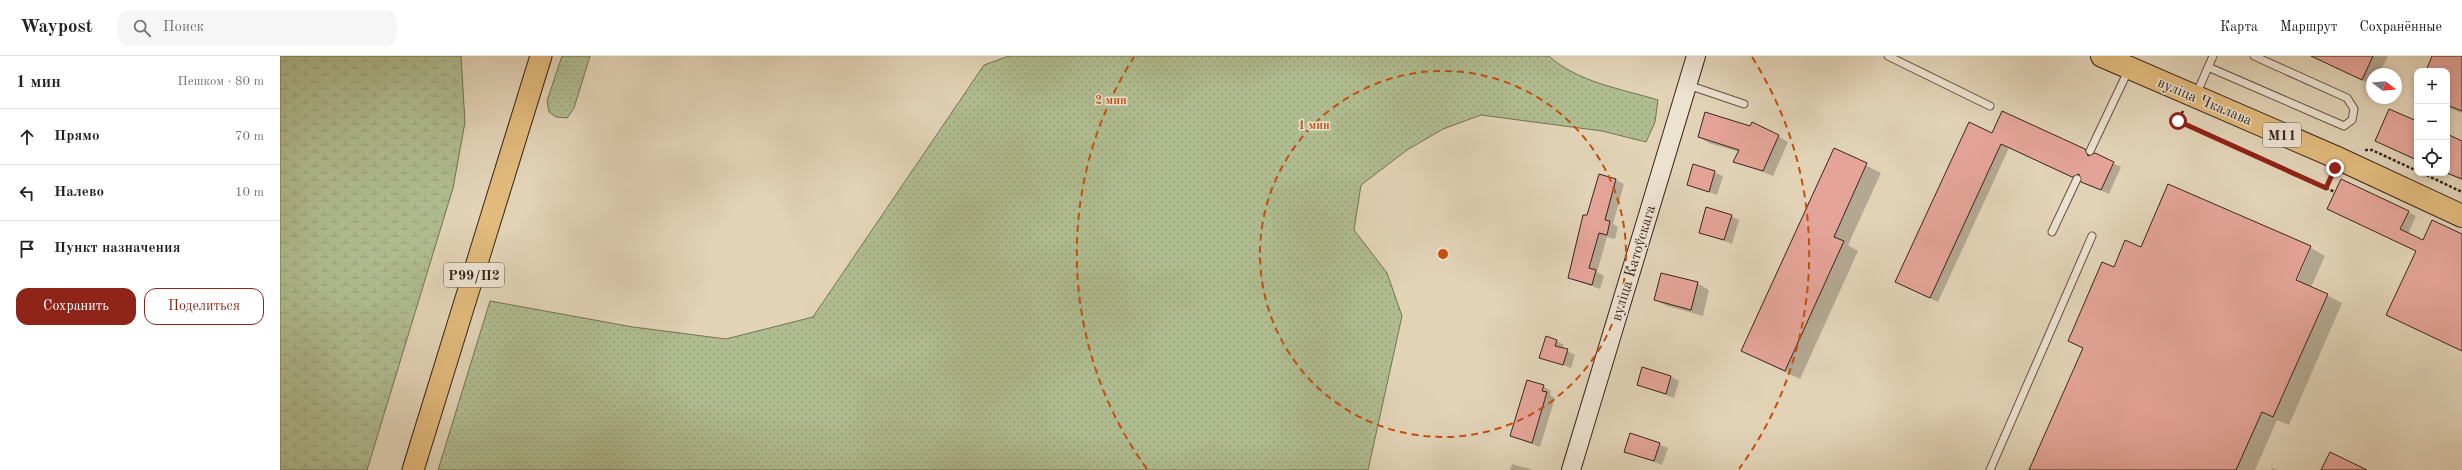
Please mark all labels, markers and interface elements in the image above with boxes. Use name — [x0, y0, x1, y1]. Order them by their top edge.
search box — [117, 10, 397, 46]
icon: search — [131, 17, 153, 39]
text: Waypost — [20, 18, 93, 37]
text: Поиск — [163, 20, 204, 35]
text: Карта — [2220, 20, 2258, 34]
text: Маршрут — [2280, 20, 2337, 34]
text: Сохранённые — [2359, 20, 2442, 34]
north arrow — [2366, 68, 2402, 104]
map controls — [2414, 68, 2450, 176]
button: + — [2414, 68, 2450, 104]
text: 1 мин — [16, 74, 61, 91]
text: Пешком · 80 m — [177, 75, 264, 88]
street label: вуліца Чкалава — [2155, 76, 2254, 129]
text: 2 мин — [1095, 95, 1127, 107]
button: − — [2414, 104, 2450, 140]
route start — [2169, 112, 2187, 130]
text: 1 мин — [1298, 120, 1330, 132]
road number: М11 — [2263, 123, 2301, 147]
icon: ahead — [16, 126, 38, 148]
text: Прямо — [54, 129, 100, 144]
text: 70 m — [235, 130, 264, 143]
button: locate — [2414, 140, 2450, 176]
route end — [2326, 159, 2344, 177]
icon: left — [16, 182, 38, 204]
text: Налево — [54, 185, 104, 200]
text: 10 m — [235, 186, 264, 199]
street label: вуліца Катоўскага — [1610, 203, 1659, 323]
icon: arrive — [16, 238, 38, 260]
text: Пункт назначения — [54, 241, 181, 256]
centre of rings — [1436, 247, 1450, 261]
road number: Р99/П2 — [444, 263, 504, 287]
button: Сохранить — [16, 288, 136, 325]
button: Поделиться — [144, 288, 264, 325]

